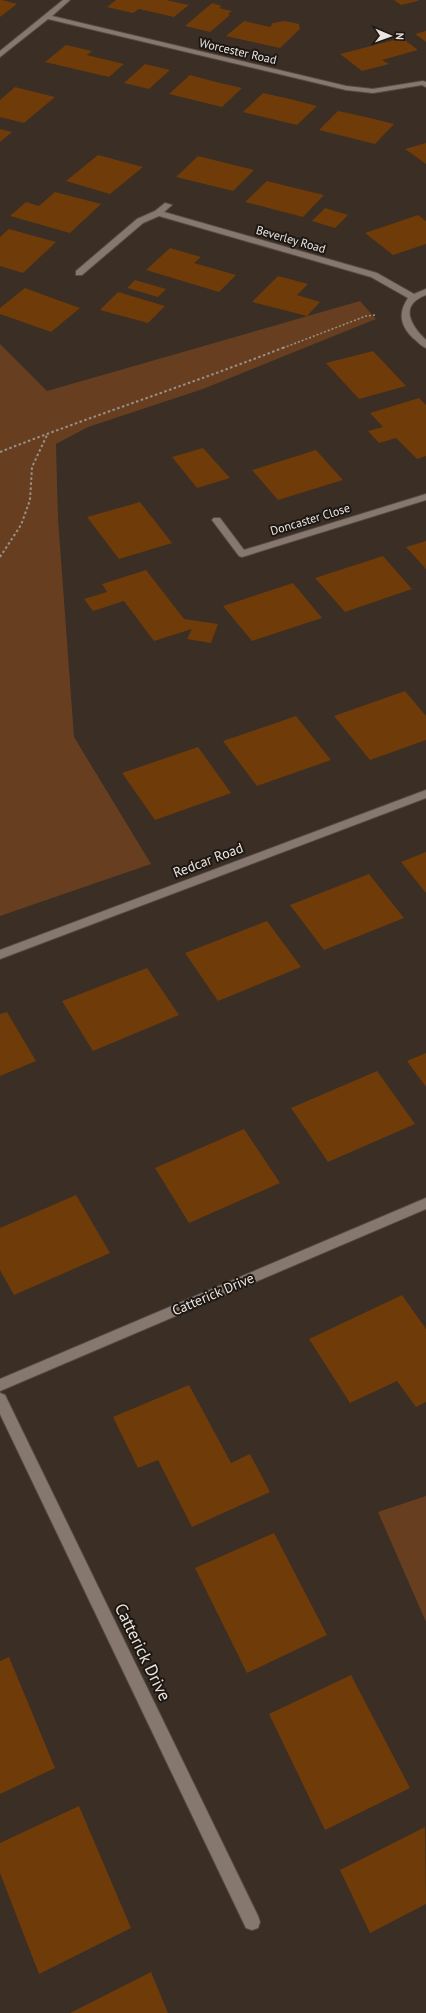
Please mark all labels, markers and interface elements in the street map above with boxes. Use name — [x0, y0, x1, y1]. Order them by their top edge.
north arrow — [370, 16, 410, 56]
text: N — [393, 32, 407, 40]
street label: Worcester Road — [198, 35, 278, 67]
street label: Beverley Road — [254, 222, 328, 256]
street label: Doncaster Close — [268, 500, 352, 538]
street label: Redcar Road — [170, 838, 246, 882]
street label: Catterick Drive — [169, 1269, 257, 1319]
street label: Catterick Drive — [110, 1599, 176, 1705]

